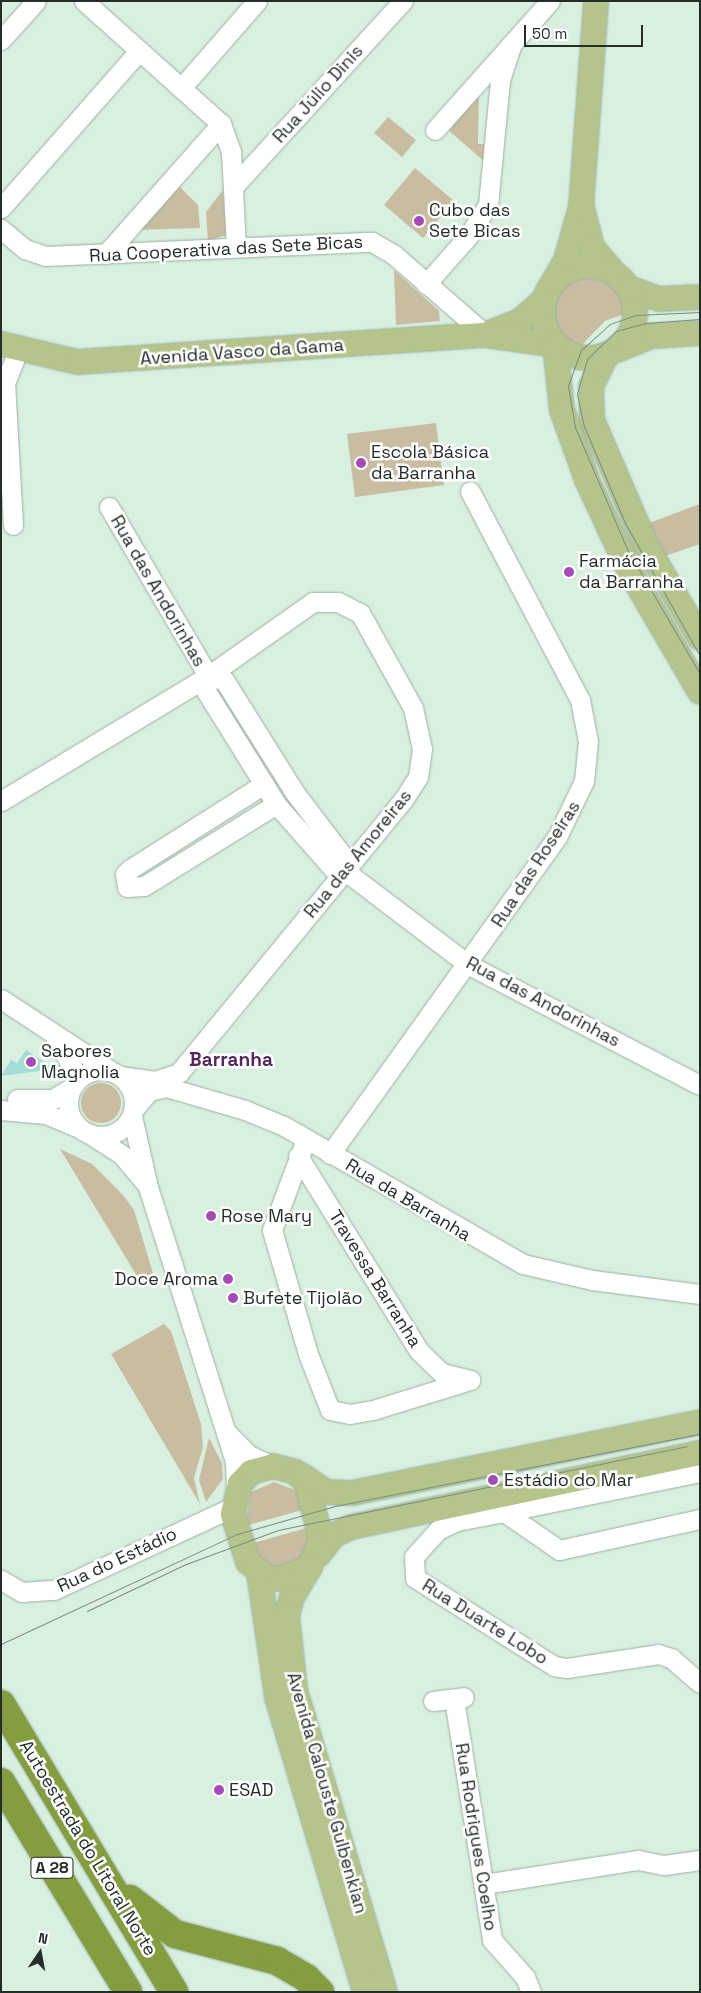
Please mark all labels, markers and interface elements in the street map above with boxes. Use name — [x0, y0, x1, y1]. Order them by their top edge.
scale bar — [526, 15, 645, 47]
text: 50 m — [532, 24, 567, 43]
street label: Rua Júlio Dinis — [268, 41, 368, 147]
place label: Cubo das Sete Bicas — [429, 200, 520, 242]
marker: Cubo das Sete Bicas — [413, 215, 425, 227]
street label: Rua Cooperativa das Sete Bicas — [89, 231, 363, 267]
street label: Avenida Vasco da Gama — [139, 334, 345, 370]
place label: Escola Básica da Barranha — [371, 442, 489, 484]
marker: Escola Básica da Barranha — [355, 457, 367, 469]
street label: Rua das Andorinhas — [106, 511, 210, 671]
place label: Farmácia da Barranha — [579, 551, 684, 594]
marker: Farmácia da Barranha — [563, 566, 575, 578]
street label: Rua das Amoreiras — [300, 785, 416, 923]
street label: Rua das Roseiras — [487, 797, 585, 931]
street label: Rua das Andorinhas — [462, 952, 624, 1052]
place label: Sabores Magnolia — [41, 1041, 120, 1084]
district label: Barranha — [189, 1049, 273, 1071]
marker: Sabores Magnolia — [25, 1056, 37, 1068]
street label: Rua da Barranha — [341, 1154, 475, 1246]
place label: Rose Mary — [221, 1205, 312, 1227]
street label: Travessa Barranha — [324, 1206, 426, 1352]
marker: Rose Mary — [205, 1210, 217, 1222]
place label: Doce Aroma — [114, 1268, 218, 1290]
marker: Doce Aroma — [222, 1273, 234, 1285]
place label: Bufete Tijolão — [243, 1287, 363, 1309]
marker: Bufete Tijolão — [227, 1292, 239, 1304]
place label: Estádio do Mar — [504, 1469, 634, 1491]
marker: Estádio do Mar — [486, 1473, 500, 1487]
street label: Rua do Estádio — [54, 1523, 180, 1597]
street label: Rua Duarte Lobo — [418, 1575, 552, 1669]
street label: Avenida Calouste Gulbenkian — [282, 1670, 372, 1916]
street label: Autoestrada do Litoral Norte — [15, 1736, 161, 1960]
street label: Rua Rodrigues Coelho — [450, 1742, 502, 1932]
place label: ESAD — [229, 1779, 273, 1801]
marker: ESAD — [213, 1784, 225, 1796]
road number: A 28 — [30, 1855, 74, 1882]
north arrow — [15, 1928, 65, 1978]

